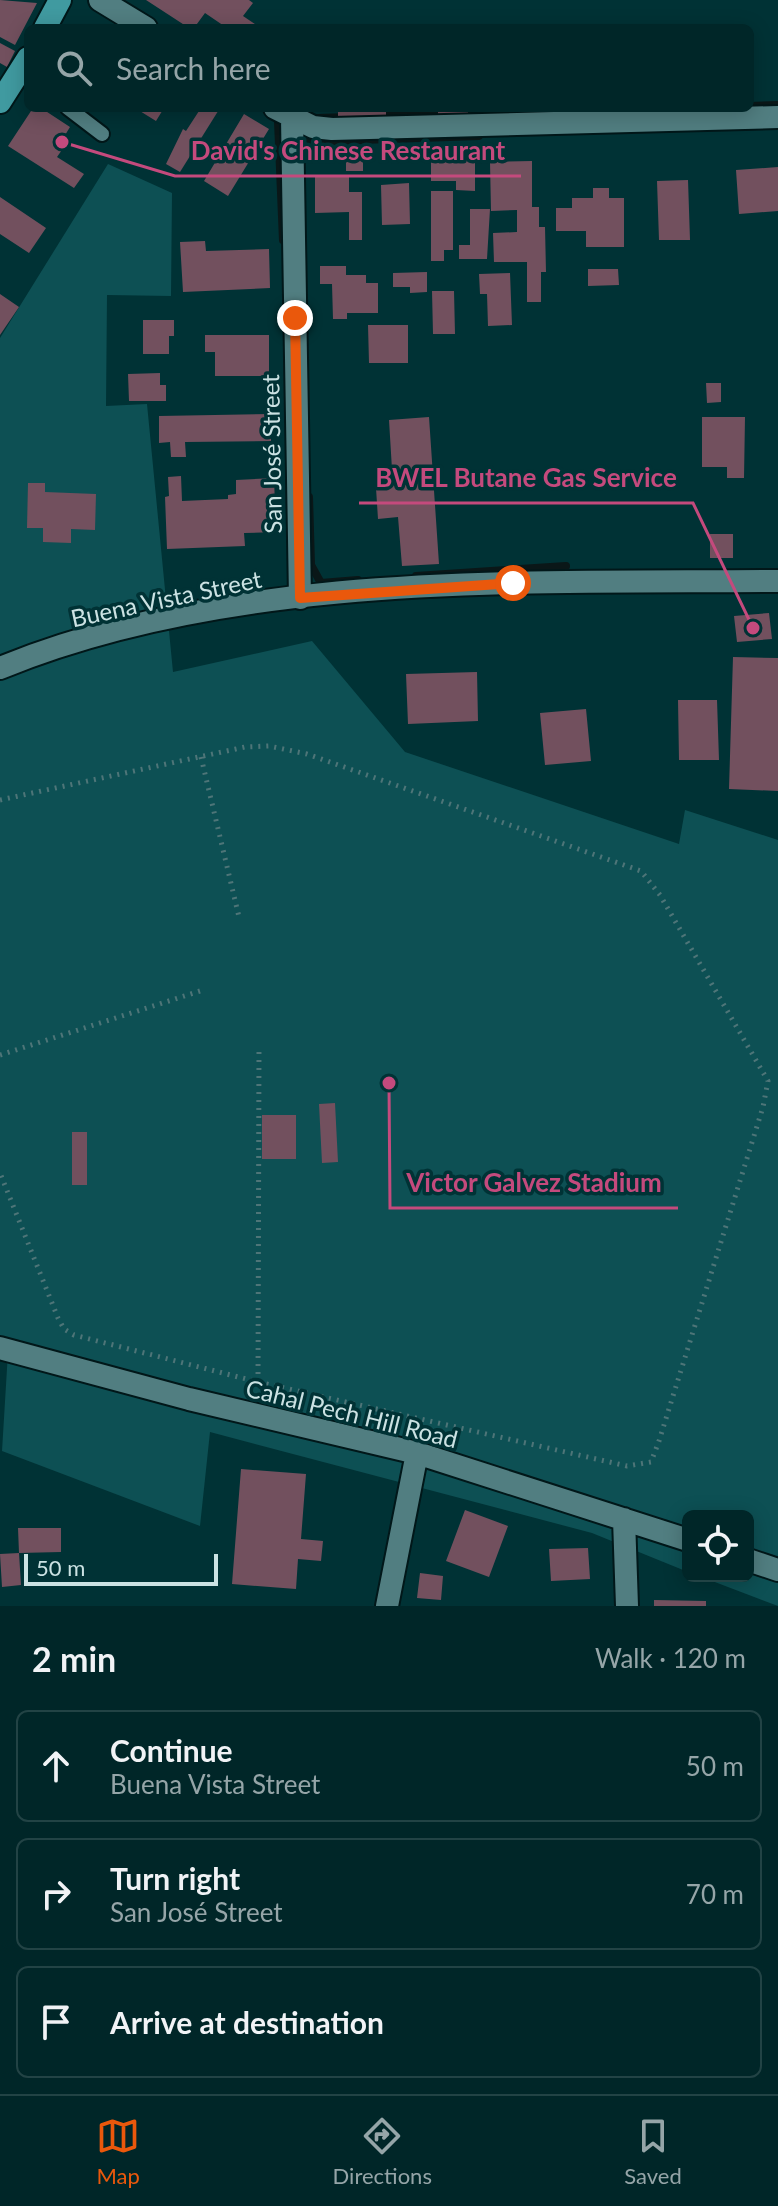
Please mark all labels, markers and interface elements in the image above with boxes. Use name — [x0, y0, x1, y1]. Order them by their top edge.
search box — [24, 24, 754, 112]
icon: search — [52, 46, 96, 90]
text: Search here — [116, 50, 271, 86]
callout: David's Chinese Restaurant — [175, 126, 521, 176]
text: David's Chinese Restaurant — [191, 134, 506, 166]
route end — [277, 300, 313, 336]
street label: San José Street — [255, 374, 287, 534]
callout: BWEL Butane Gas Service — [359, 453, 693, 503]
text: BWEL Butane Gas Service — [375, 461, 677, 493]
street label: Buena Vista Street — [68, 564, 264, 632]
route start — [495, 565, 531, 601]
callout: Victor Galvez Stadium — [390, 1158, 678, 1208]
text: Victor Galvez Stadium — [405, 1166, 662, 1198]
street label: Cahal Pech Hill Road — [243, 1373, 461, 1453]
map controls — [682, 1510, 754, 1582]
button: locate — [682, 1510, 754, 1582]
scale bar — [24, 1550, 218, 1586]
text: 50 m — [36, 1554, 85, 1581]
text: 2 min — [32, 1638, 116, 1679]
text: Walk · 120 m — [595, 1642, 746, 1674]
text: Continue — [110, 1732, 233, 1768]
icon: ahead — [34, 1744, 78, 1788]
text: 50 m — [686, 1750, 744, 1782]
text: Buena Vista Street — [110, 1768, 320, 1800]
text: Turn right — [110, 1860, 240, 1896]
icon: right — [34, 1872, 78, 1916]
text: 70 m — [686, 1878, 744, 1910]
text: San José Street — [110, 1896, 283, 1928]
icon: arrive — [34, 2000, 78, 2044]
text: Arrive at destination — [110, 2004, 384, 2040]
tab: Map — [96, 2114, 140, 2189]
tab: Directions — [333, 2114, 432, 2189]
tab: Saved — [624, 2114, 682, 2189]

